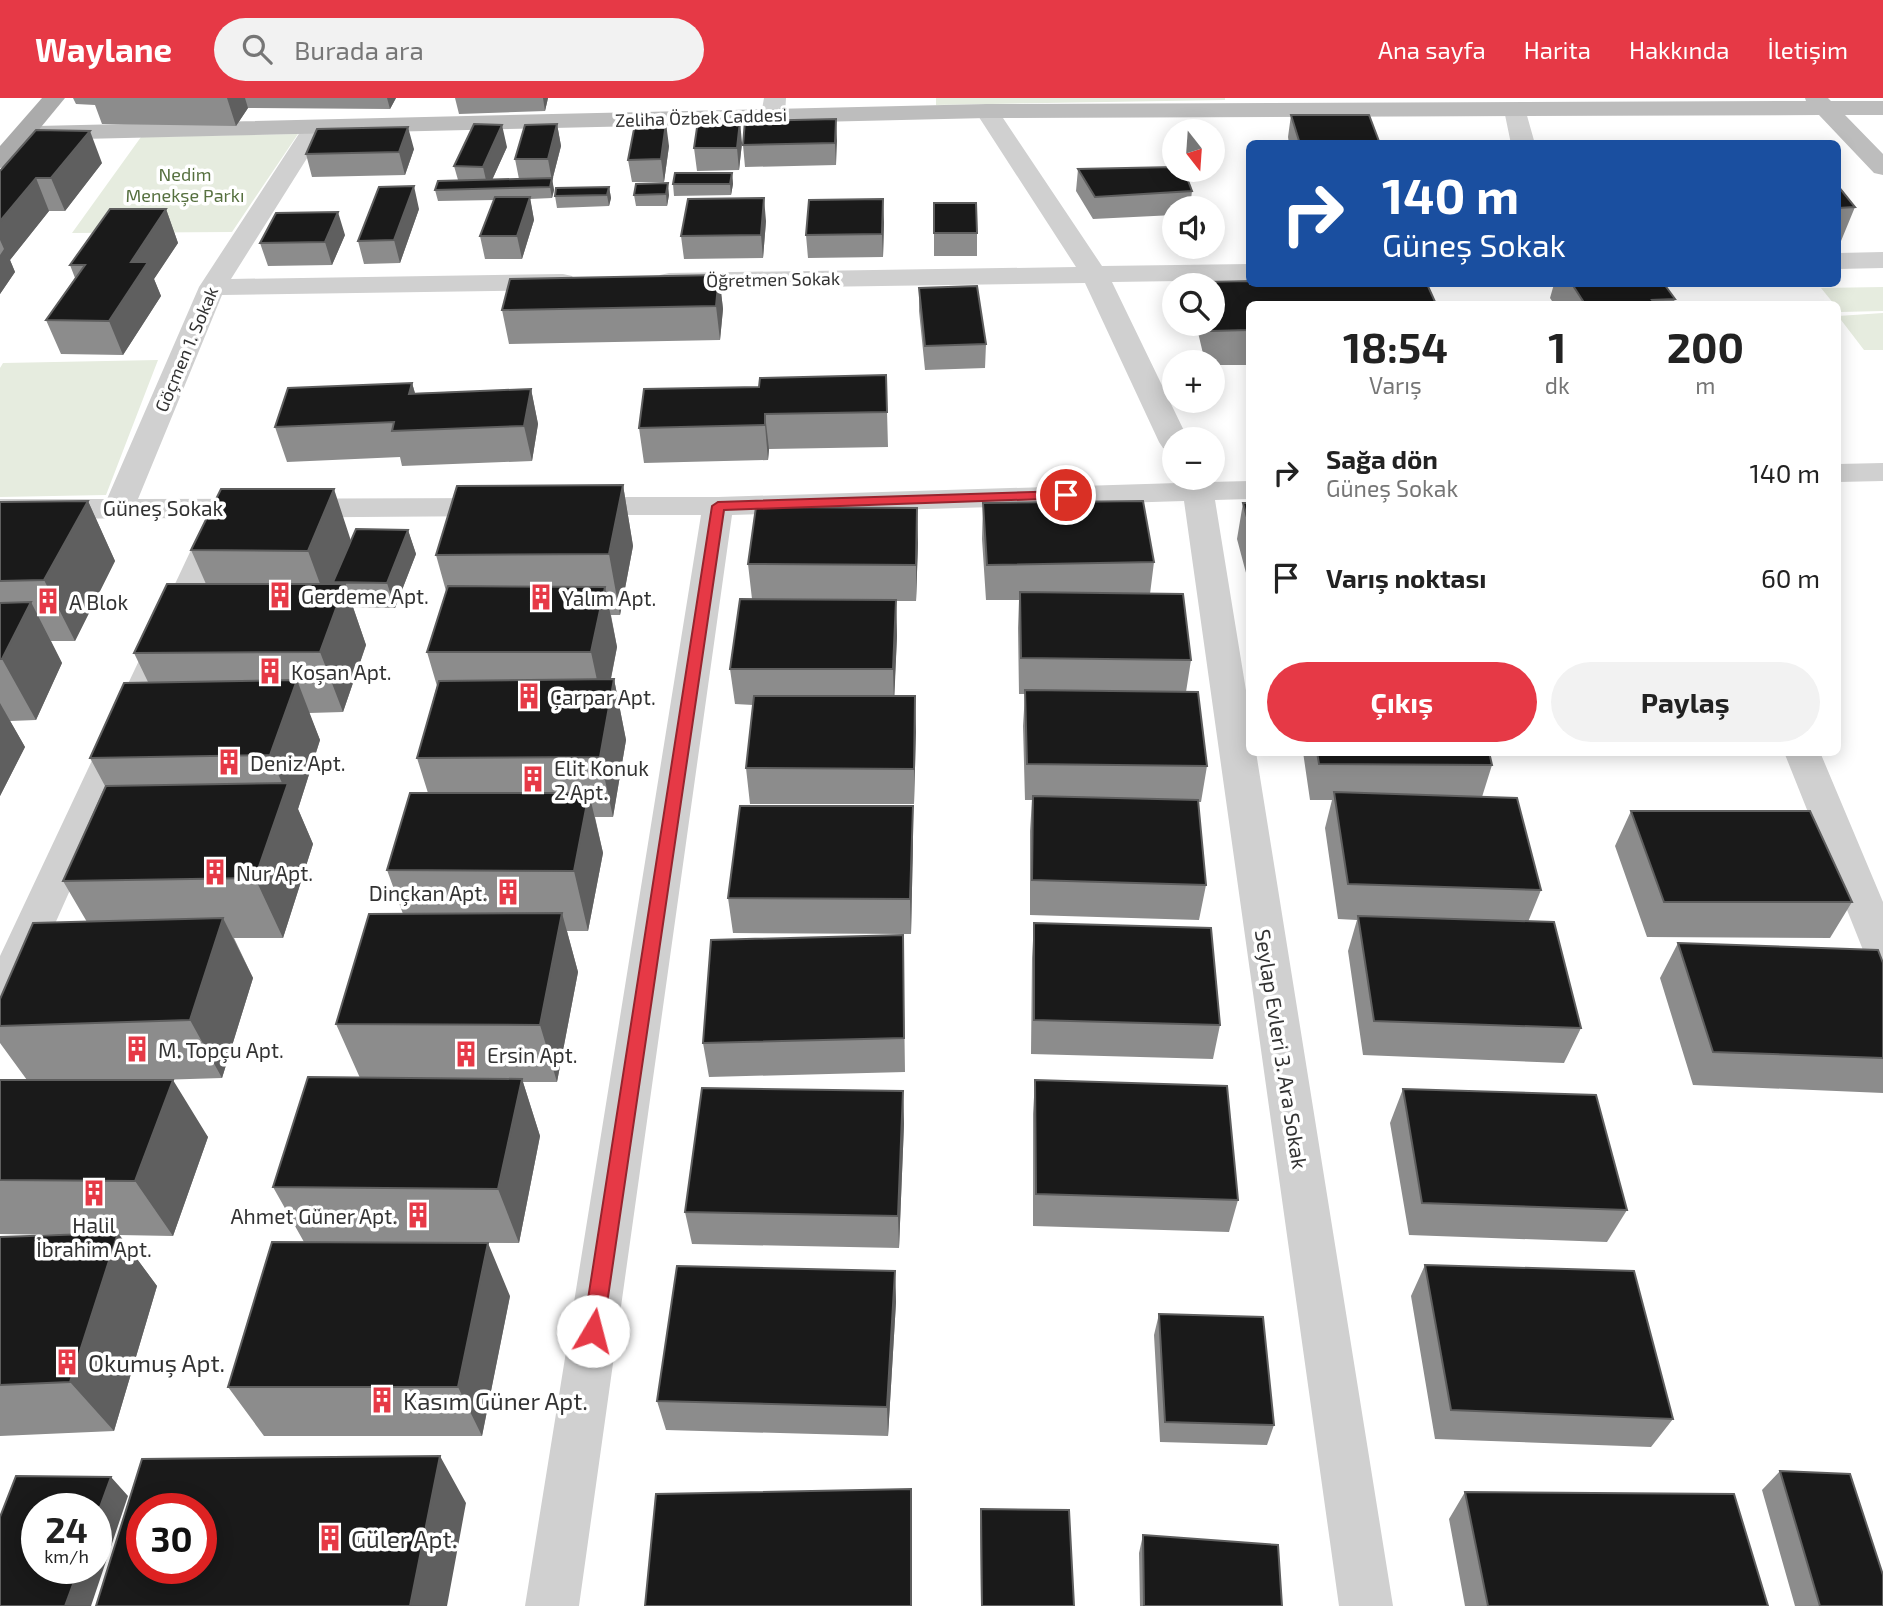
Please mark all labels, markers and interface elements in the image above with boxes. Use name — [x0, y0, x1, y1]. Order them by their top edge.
search box — [214, 18, 704, 81]
text: Waylane — [35, 29, 172, 69]
icon: search — [238, 30, 276, 68]
text: Burada ara — [294, 34, 424, 65]
text: Ana sayfa — [1378, 35, 1486, 64]
text: Harita — [1524, 35, 1591, 64]
text: Hakkında — [1629, 35, 1729, 64]
text: İletişim — [1767, 35, 1848, 64]
street label: Zeliha Özbek Caddesi — [615, 103, 787, 131]
north arrow — [1162, 119, 1225, 182]
map controls — [1162, 119, 1225, 490]
park label: Nedim Menekşe Parkı — [126, 163, 244, 207]
text: 140 m — [1382, 165, 1519, 224]
icon: right — [1267, 168, 1358, 259]
button: sound — [1162, 196, 1225, 259]
text: Güneş Sokak — [1382, 225, 1566, 263]
street label: Öğretmen Sokak — [706, 267, 840, 291]
button: search — [1162, 273, 1225, 336]
street label: Göçmen 1. Sokak — [150, 283, 223, 415]
text: 18:54 — [1343, 321, 1448, 371]
text: 1 — [1548, 321, 1566, 371]
text: 200 — [1667, 321, 1744, 371]
button: + — [1162, 350, 1225, 413]
text: Varış — [1369, 371, 1422, 399]
text: dk — [1545, 371, 1570, 399]
text: m — [1695, 371, 1715, 399]
button: − — [1162, 427, 1225, 490]
text: Sağa dön — [1326, 443, 1438, 474]
icon: right — [1267, 454, 1305, 492]
text: 140 m — [1749, 457, 1820, 488]
pin — [1036, 465, 1096, 525]
text: Güneş Sokak — [1326, 474, 1458, 502]
icon: arrive — [1047, 476, 1085, 514]
street label: Güneş Sokak — [103, 495, 224, 522]
icon: arrive — [1267, 559, 1305, 597]
text: Varış noktası — [1326, 562, 1486, 593]
text: 60 m — [1761, 562, 1820, 593]
building icon: Gerdeme Apt. — [265, 580, 295, 610]
building icon: Yalım Apt. — [526, 582, 556, 612]
place label: Gerdeme Apt. — [301, 583, 429, 608]
place label: Yalım Apt. — [562, 585, 656, 610]
building icon: A Blok — [33, 586, 63, 616]
place label: A Blok — [69, 589, 128, 614]
building icon: Koşan Apt. — [255, 656, 285, 686]
place label: Koşan Apt. — [291, 659, 392, 686]
button: Çıkış — [1267, 662, 1537, 742]
button: Paylaş — [1551, 662, 1820, 742]
building icon: Çarpar Apt. — [514, 681, 544, 711]
place label: Çarpar Apt. — [550, 684, 656, 711]
building icon: Deniz Apt. — [214, 747, 244, 777]
place label: Deniz Apt. — [250, 750, 346, 775]
place label: Elit Konuk 2 Apt. — [554, 755, 649, 804]
building icon: Elit Konuk 2 Apt. — [518, 764, 548, 794]
building icon: Nur Apt. — [200, 857, 230, 887]
place label: Nur Apt. — [236, 860, 313, 885]
building icon: Dinçkan Apt. — [493, 877, 523, 907]
place label: Dinçkan Apt. — [369, 880, 487, 907]
street label: Seylap Evleri 3. Ara Sokak — [1251, 927, 1313, 1171]
building icon: M. Topçu Apt. — [122, 1034, 152, 1064]
place label: M. Topçu Apt. — [158, 1037, 284, 1064]
building icon: Ersin Apt. — [451, 1039, 481, 1069]
place label: Ersin Apt. — [487, 1042, 578, 1067]
building icon: Halil İbrahim Apt. — [79, 1178, 109, 1208]
building icon: Ahmet Güner Apt. — [403, 1200, 433, 1230]
place label: Ahmet Güner Apt. — [231, 1203, 397, 1228]
place label: Halil İbrahim Apt. — [36, 1212, 152, 1261]
position arrow — [556, 1294, 630, 1368]
building icon: Okumuş Apt. — [52, 1347, 82, 1377]
place label: Okumuş Apt. — [88, 1348, 225, 1378]
building icon: Kasım Güner Apt. — [367, 1385, 397, 1415]
place label: Kasım Güner Apt. — [403, 1386, 588, 1415]
speed limit sign: 30 — [126, 1493, 217, 1584]
text: 24 — [45, 1508, 88, 1550]
building icon: Güler Apt. — [315, 1523, 345, 1553]
place label: Güler Apt. — [351, 1524, 457, 1553]
text: km/h — [44, 1545, 89, 1567]

